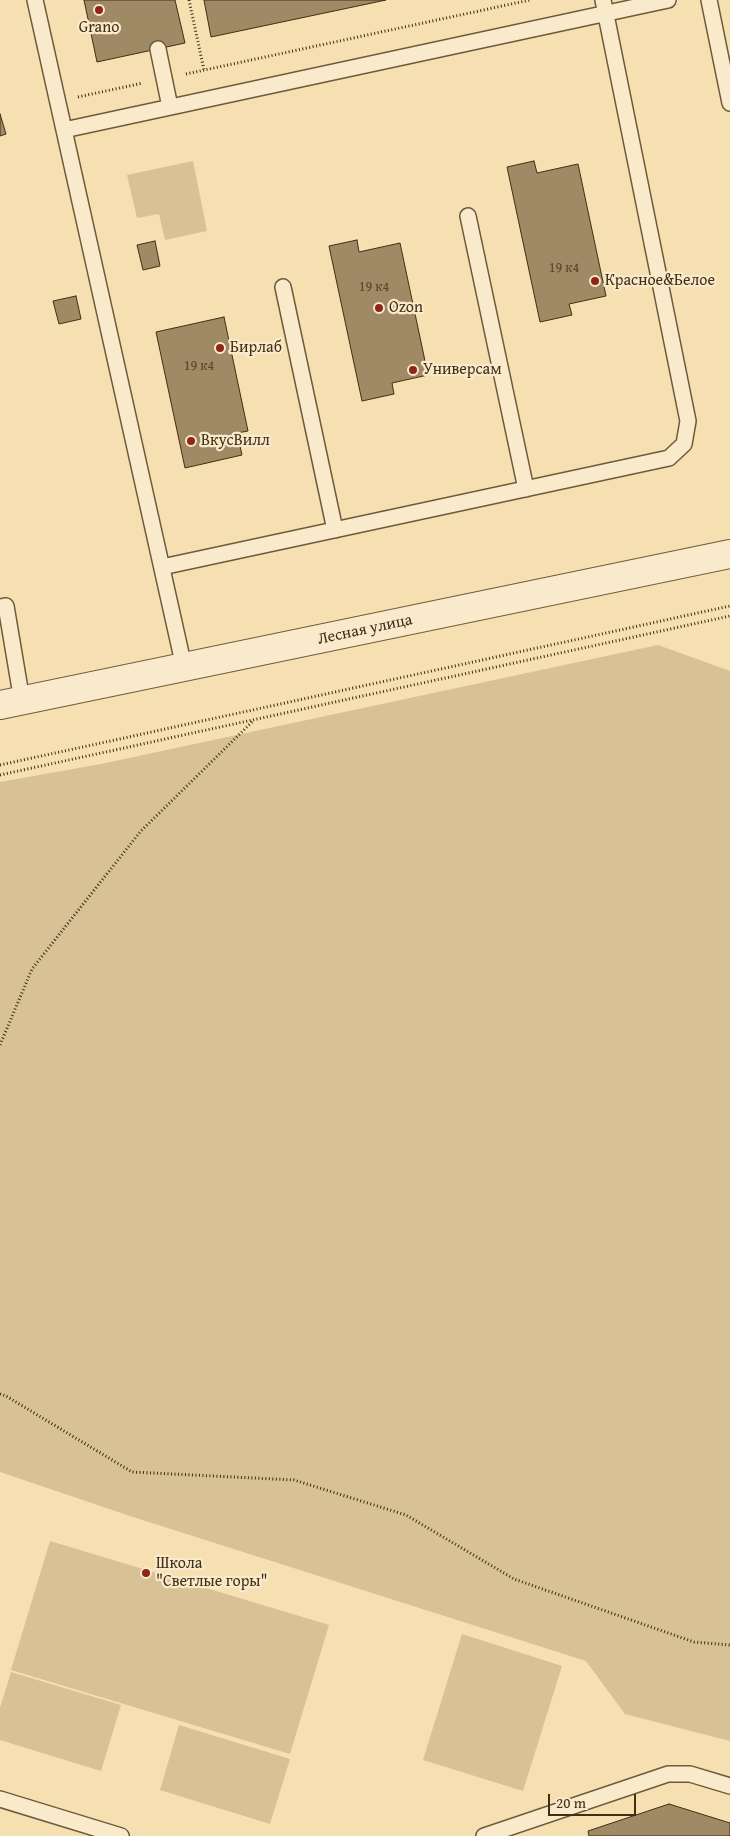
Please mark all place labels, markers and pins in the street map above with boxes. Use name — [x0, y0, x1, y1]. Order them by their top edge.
marker: Grano — [93, 4, 105, 16]
place label: Grano — [79, 18, 119, 38]
place label: Красное&Белое — [605, 271, 715, 291]
marker: Красное&Белое — [589, 275, 601, 287]
place label: Ozon — [389, 298, 423, 318]
marker: Ozon — [373, 302, 385, 314]
place label: Бирлаб — [230, 338, 282, 358]
marker: Бирлаб — [214, 342, 226, 354]
place label: Универсам — [423, 360, 502, 380]
marker: Универсам — [407, 364, 419, 376]
place label: ВкусВилл — [201, 431, 270, 451]
marker: ВкусВилл — [185, 435, 197, 447]
place label: Школа "Светлые горы" — [156, 1554, 268, 1592]
marker: Школа "Светлые горы" — [140, 1567, 152, 1579]

